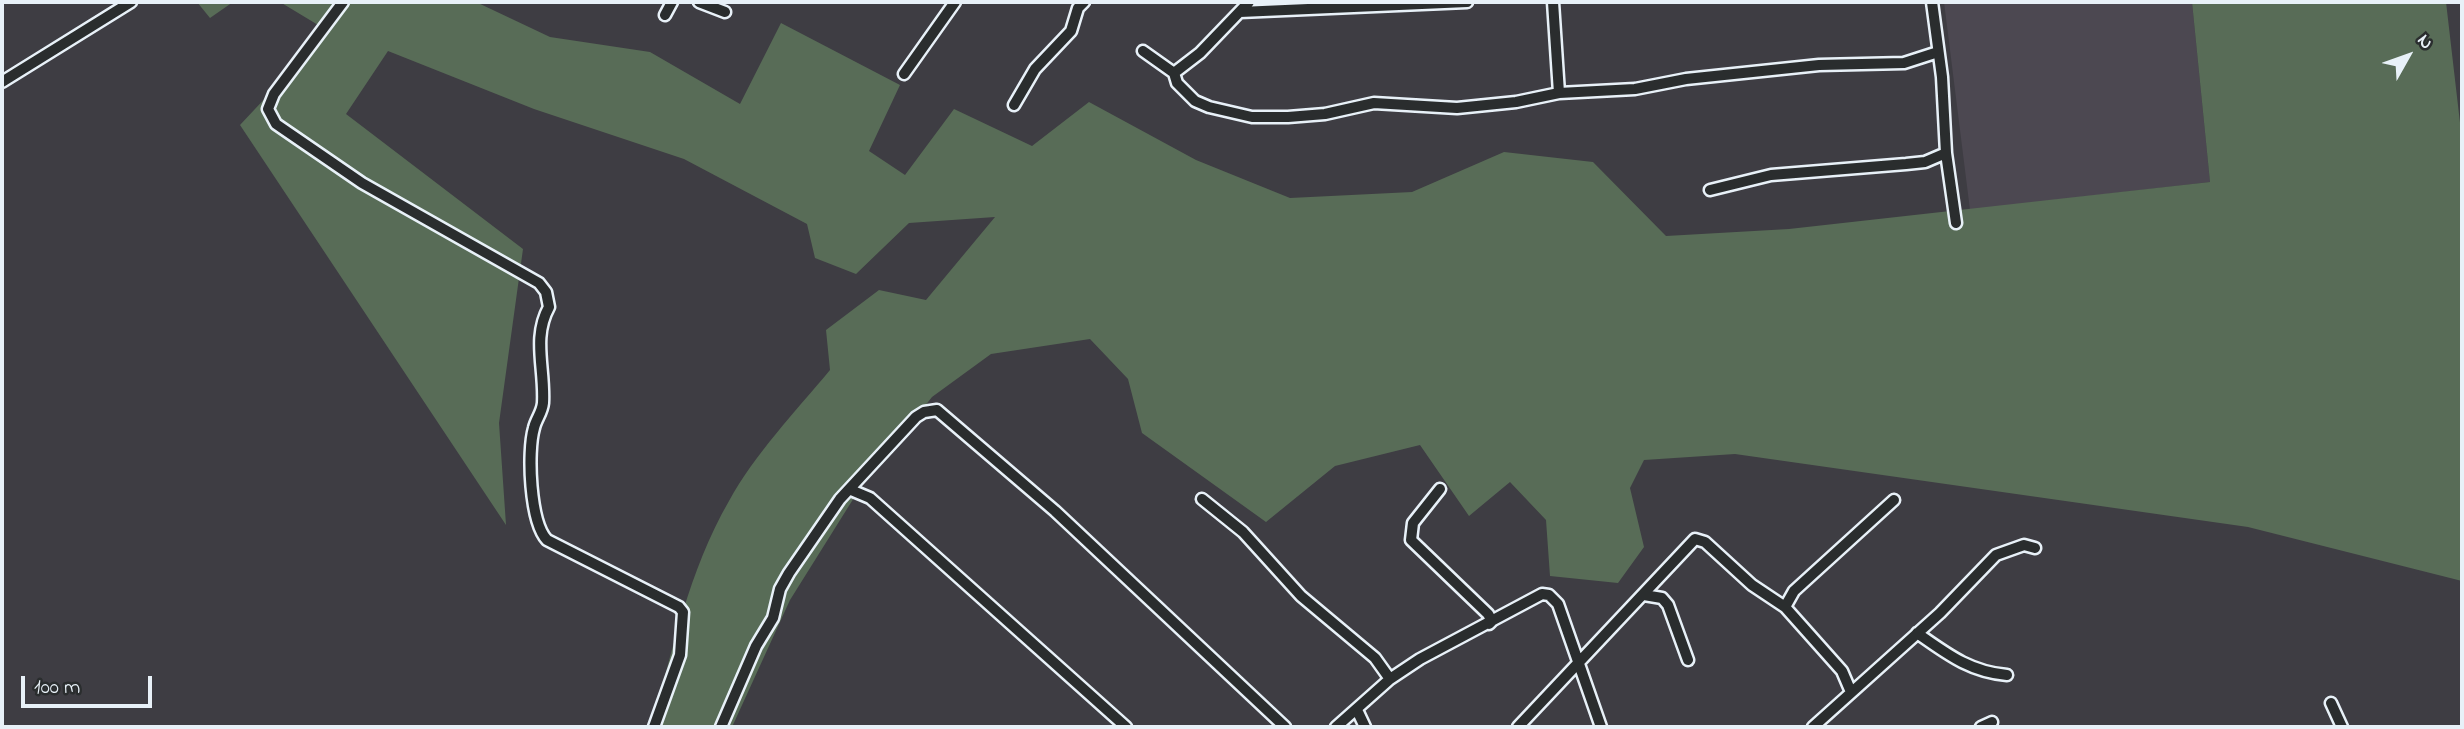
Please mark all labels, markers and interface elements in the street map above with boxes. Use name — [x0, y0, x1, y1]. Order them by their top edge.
north arrow — [2373, 21, 2443, 91]
text: N — [2410, 29, 2439, 56]
scale bar — [24, 662, 156, 706]
text: 100 m — [34, 673, 80, 703]

